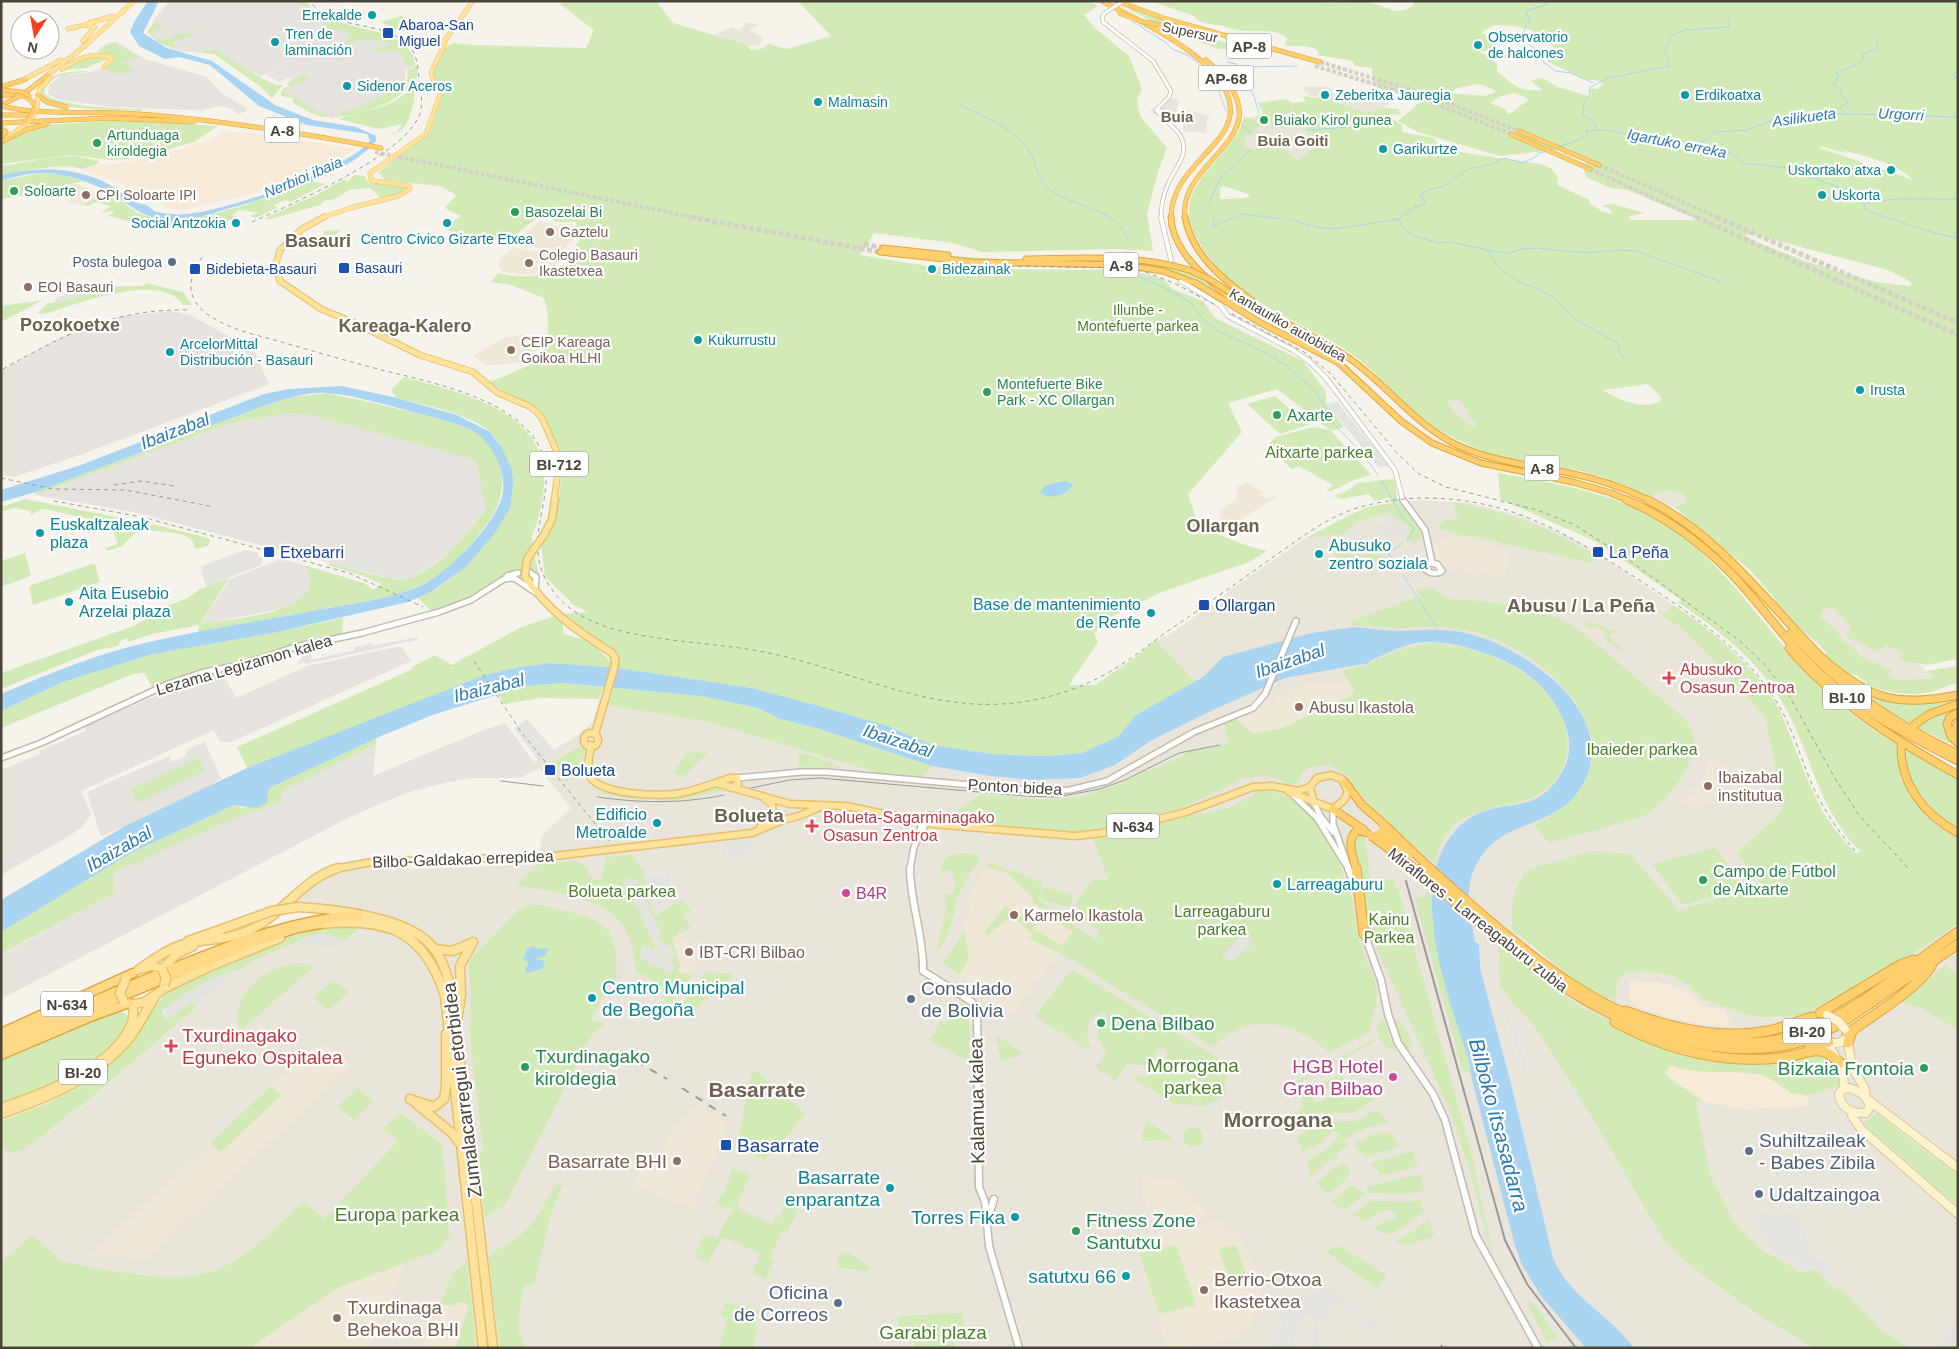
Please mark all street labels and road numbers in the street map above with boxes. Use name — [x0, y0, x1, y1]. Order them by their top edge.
street label: Supersur — [1161, 18, 1220, 46]
road number: AP-8 — [1226, 34, 1272, 58]
road number: AP-68 — [1198, 66, 1254, 90]
road number: A-8 — [264, 118, 300, 142]
road number: A-8 — [1104, 252, 1138, 278]
street label: Kantauriko autobidea — [1227, 285, 1349, 365]
road number: BI-712 — [530, 452, 588, 476]
road number: A-8 — [1524, 456, 1560, 480]
street label: Lezama Legizamon kalea — [154, 632, 334, 698]
road number: BI-10 — [1823, 684, 1871, 710]
street label: Ponton bidea — [967, 776, 1063, 798]
road number: N-634 — [1107, 814, 1159, 838]
street label: Miraflores - Larreagaburu zubia — [1385, 845, 1571, 995]
street label: Bilbo-Galdakao errepidea — [372, 847, 554, 871]
street label: Zumalacarregui etorbidea — [438, 981, 486, 1199]
road number: N-634 — [41, 992, 93, 1016]
road number: BI-20 — [1783, 1018, 1831, 1044]
street label: Kalamua kalea — [965, 1038, 989, 1164]
road number: BI-20 — [59, 1060, 107, 1084]

